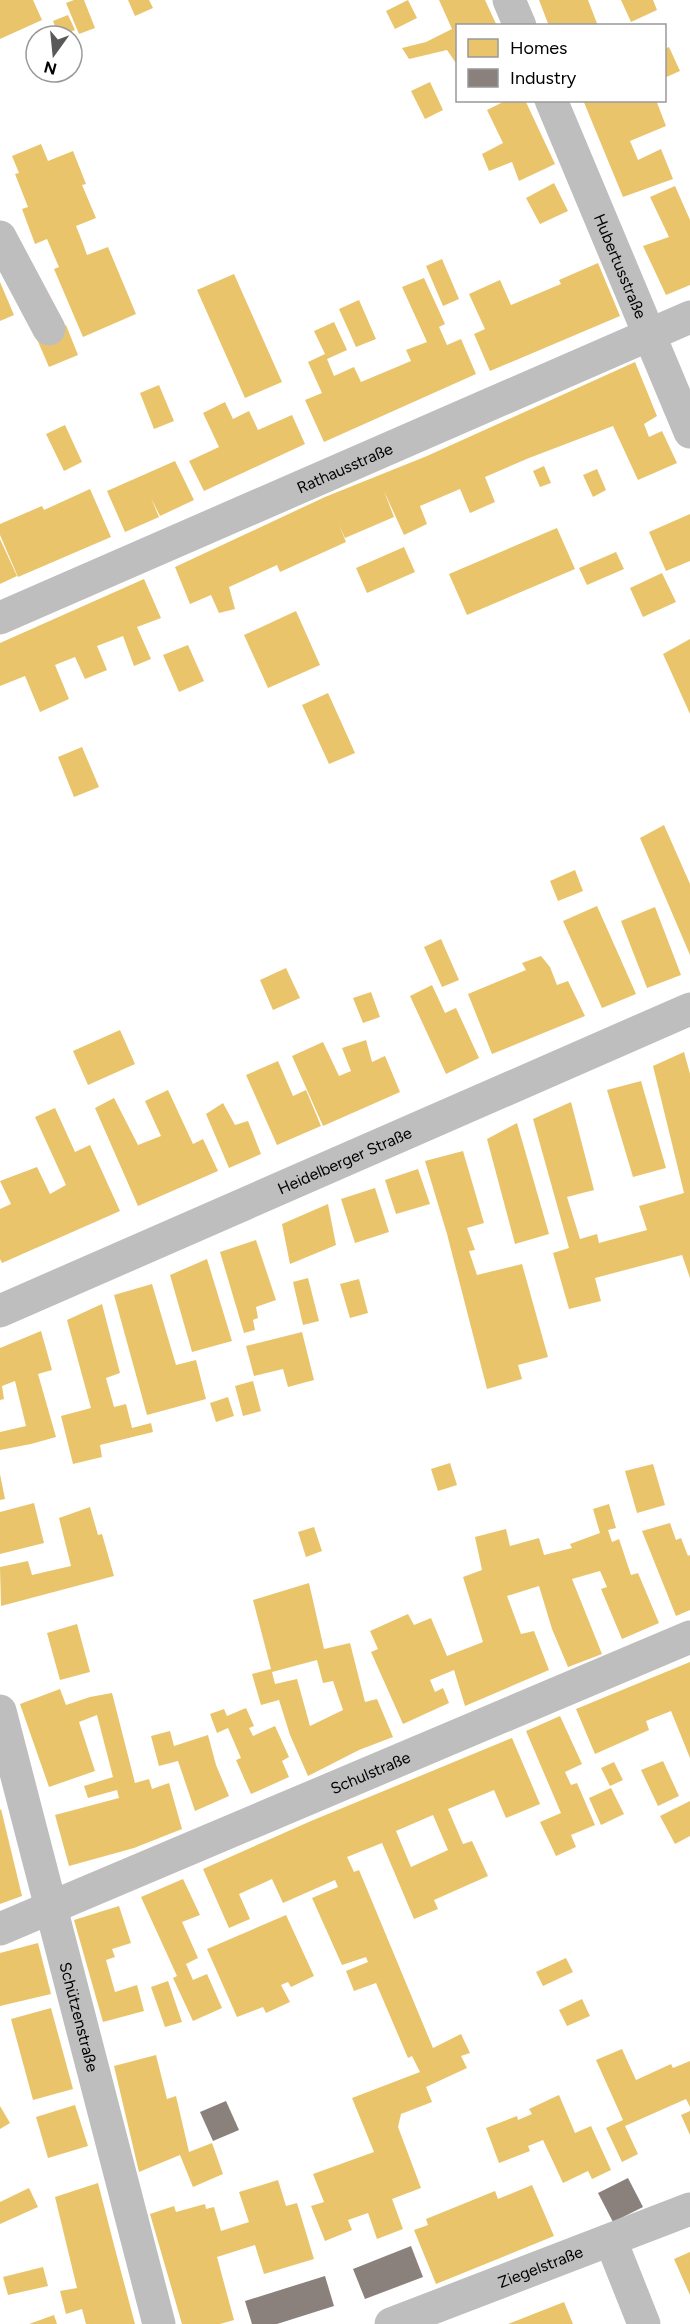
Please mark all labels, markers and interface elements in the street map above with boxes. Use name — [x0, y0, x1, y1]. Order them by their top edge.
north arrow — [24, 24, 84, 84]
legend — [456, 24, 666, 102]
text: Homes — [510, 37, 568, 59]
text: N — [42, 57, 59, 79]
text: Industry — [510, 67, 577, 89]
street label: Hubertusstraße — [590, 211, 651, 322]
street label: Rathausstraße — [294, 438, 396, 497]
street label: Heidelberger Straße — [274, 1122, 415, 1198]
street label: Schulstraße — [327, 1747, 413, 1798]
street label: Schützenstraße — [56, 1960, 103, 2074]
street label: Ziegelstraße — [495, 2242, 586, 2291]

